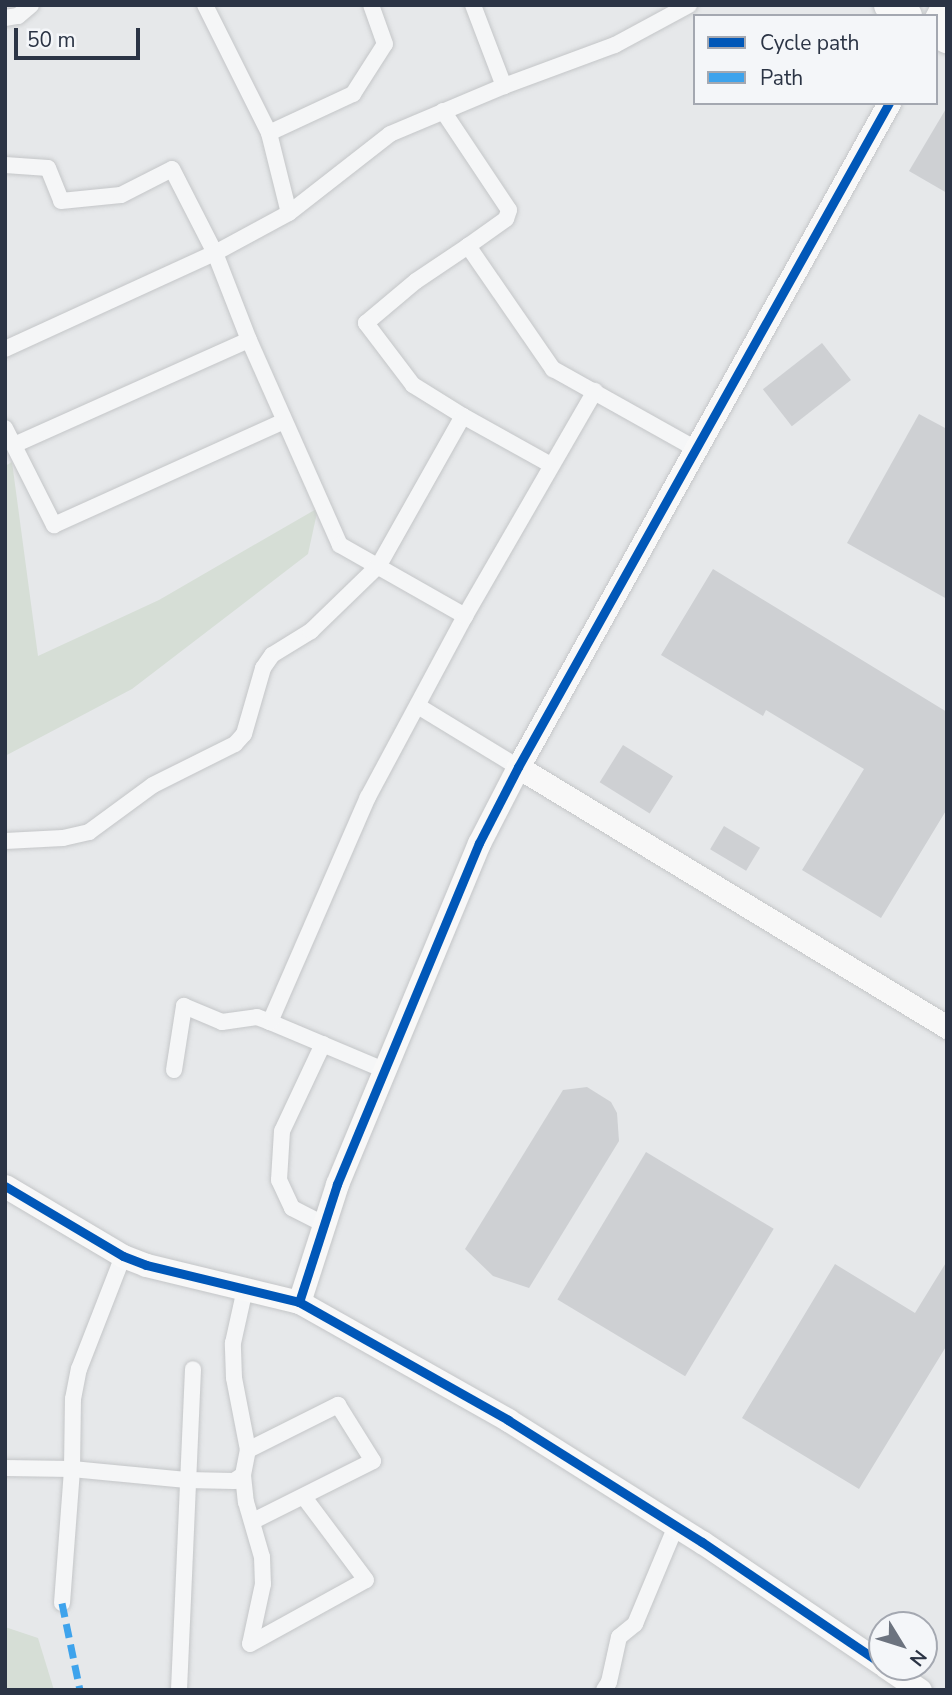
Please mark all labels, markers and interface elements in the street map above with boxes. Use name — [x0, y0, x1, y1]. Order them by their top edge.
scale bar — [18, 14, 144, 58]
legend — [693, 14, 938, 105]
text: 50 m — [27, 26, 76, 54]
text: Cycle path — [760, 29, 859, 57]
text: Path — [760, 64, 803, 92]
north arrow — [868, 1611, 938, 1681]
text: N — [903, 1644, 933, 1671]

